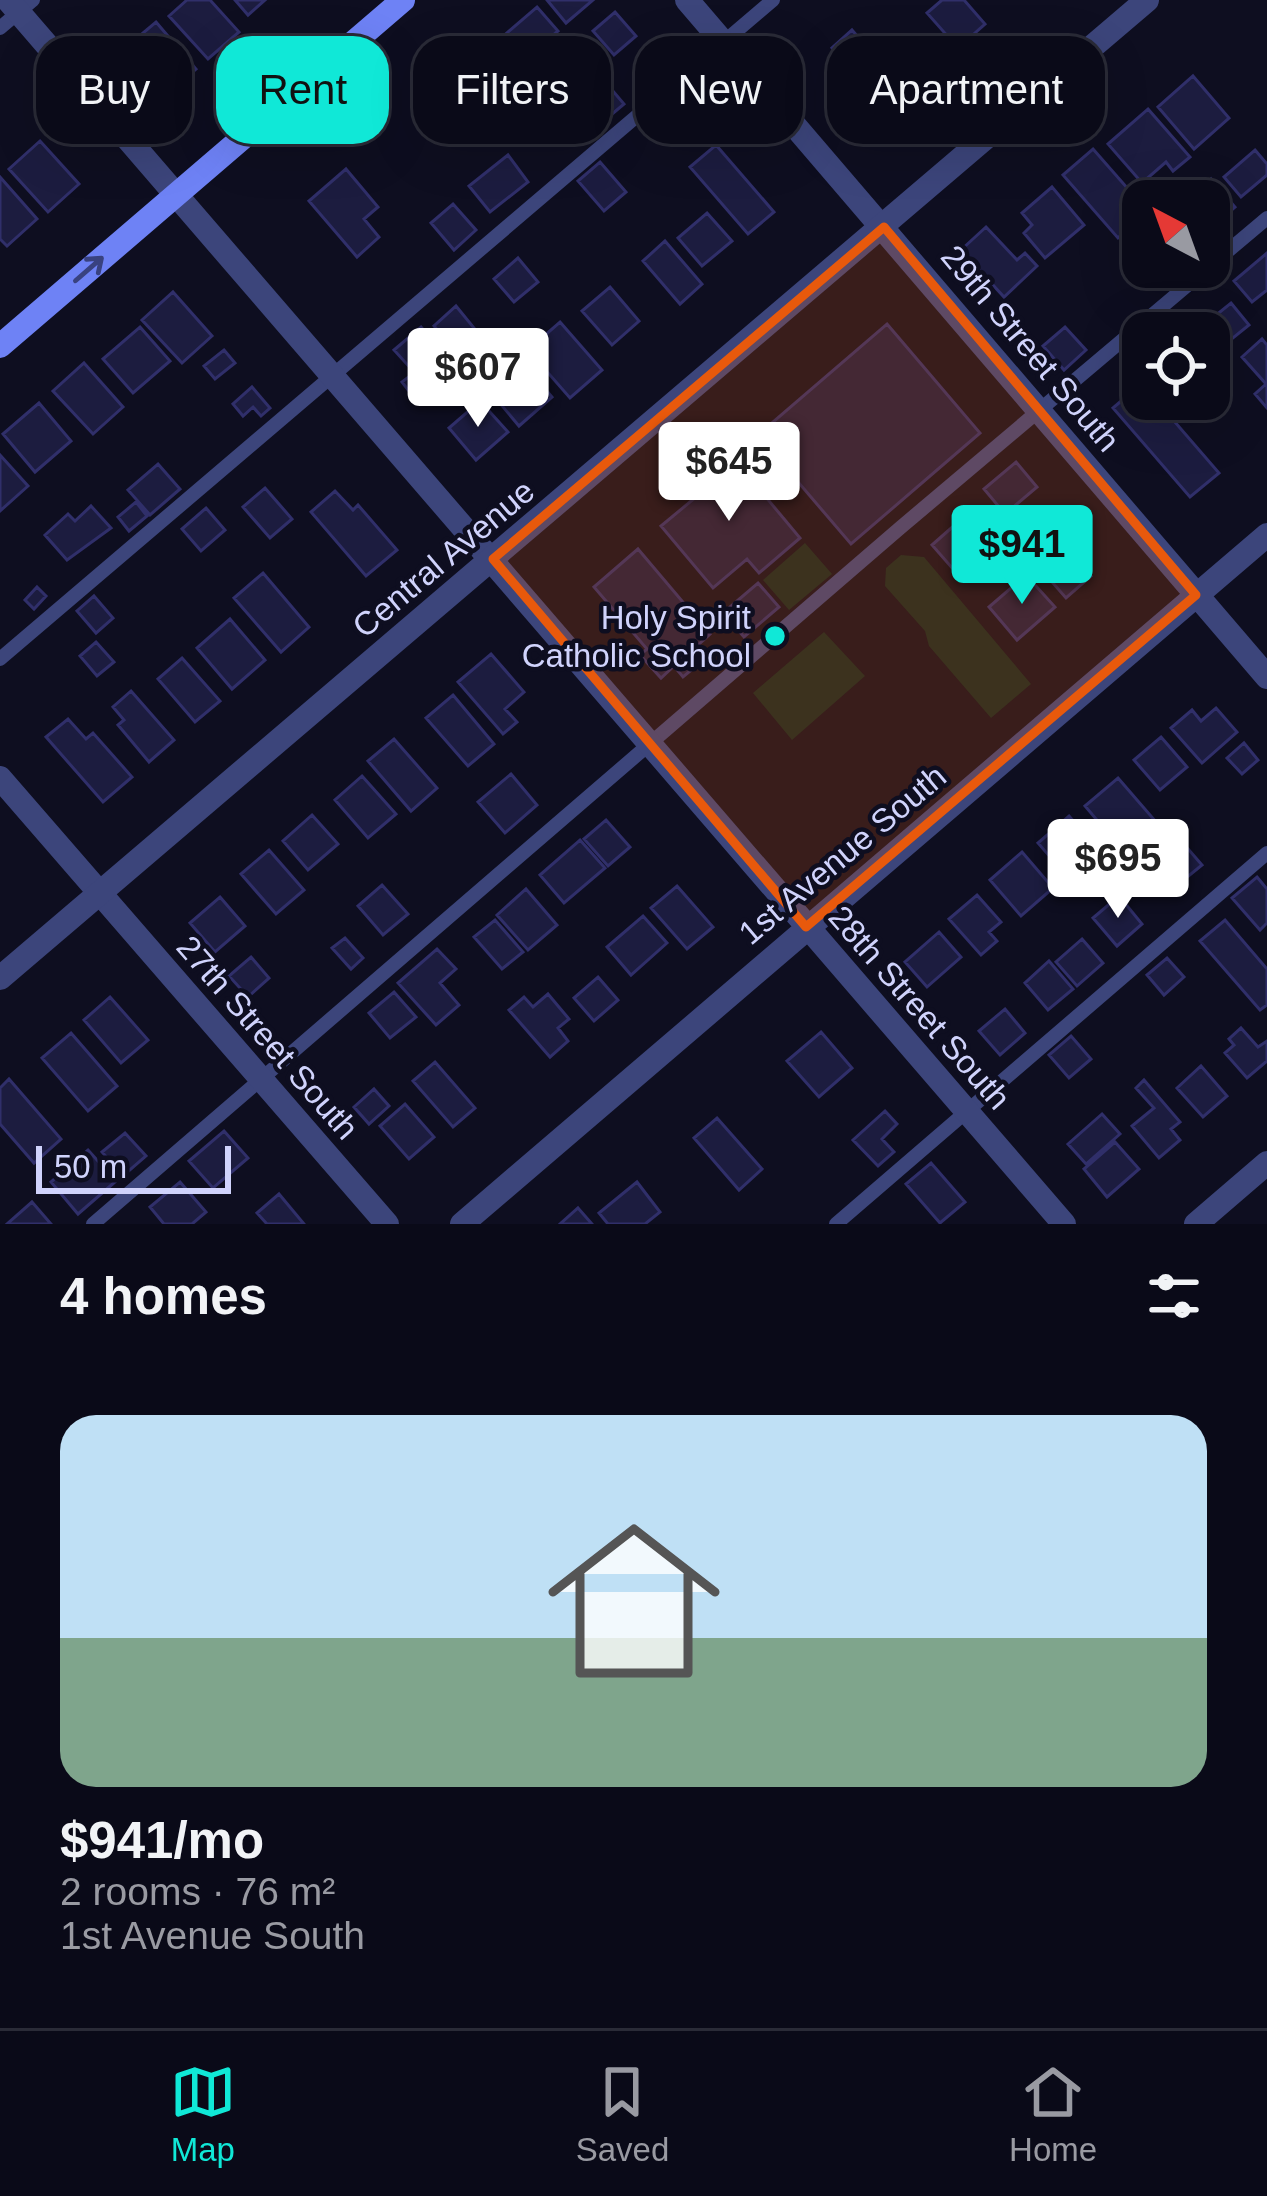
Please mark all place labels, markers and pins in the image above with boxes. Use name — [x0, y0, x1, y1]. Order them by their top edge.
pin: $607 — [407, 328, 549, 430]
pin: $645 — [658, 422, 800, 524]
pin: $941 — [951, 505, 1093, 607]
place label: Holy Spirit Catholic School — [522, 599, 751, 674]
marker: Holy Spirit Catholic School — [762, 623, 788, 649]
pin: $695 — [1047, 819, 1189, 921]

